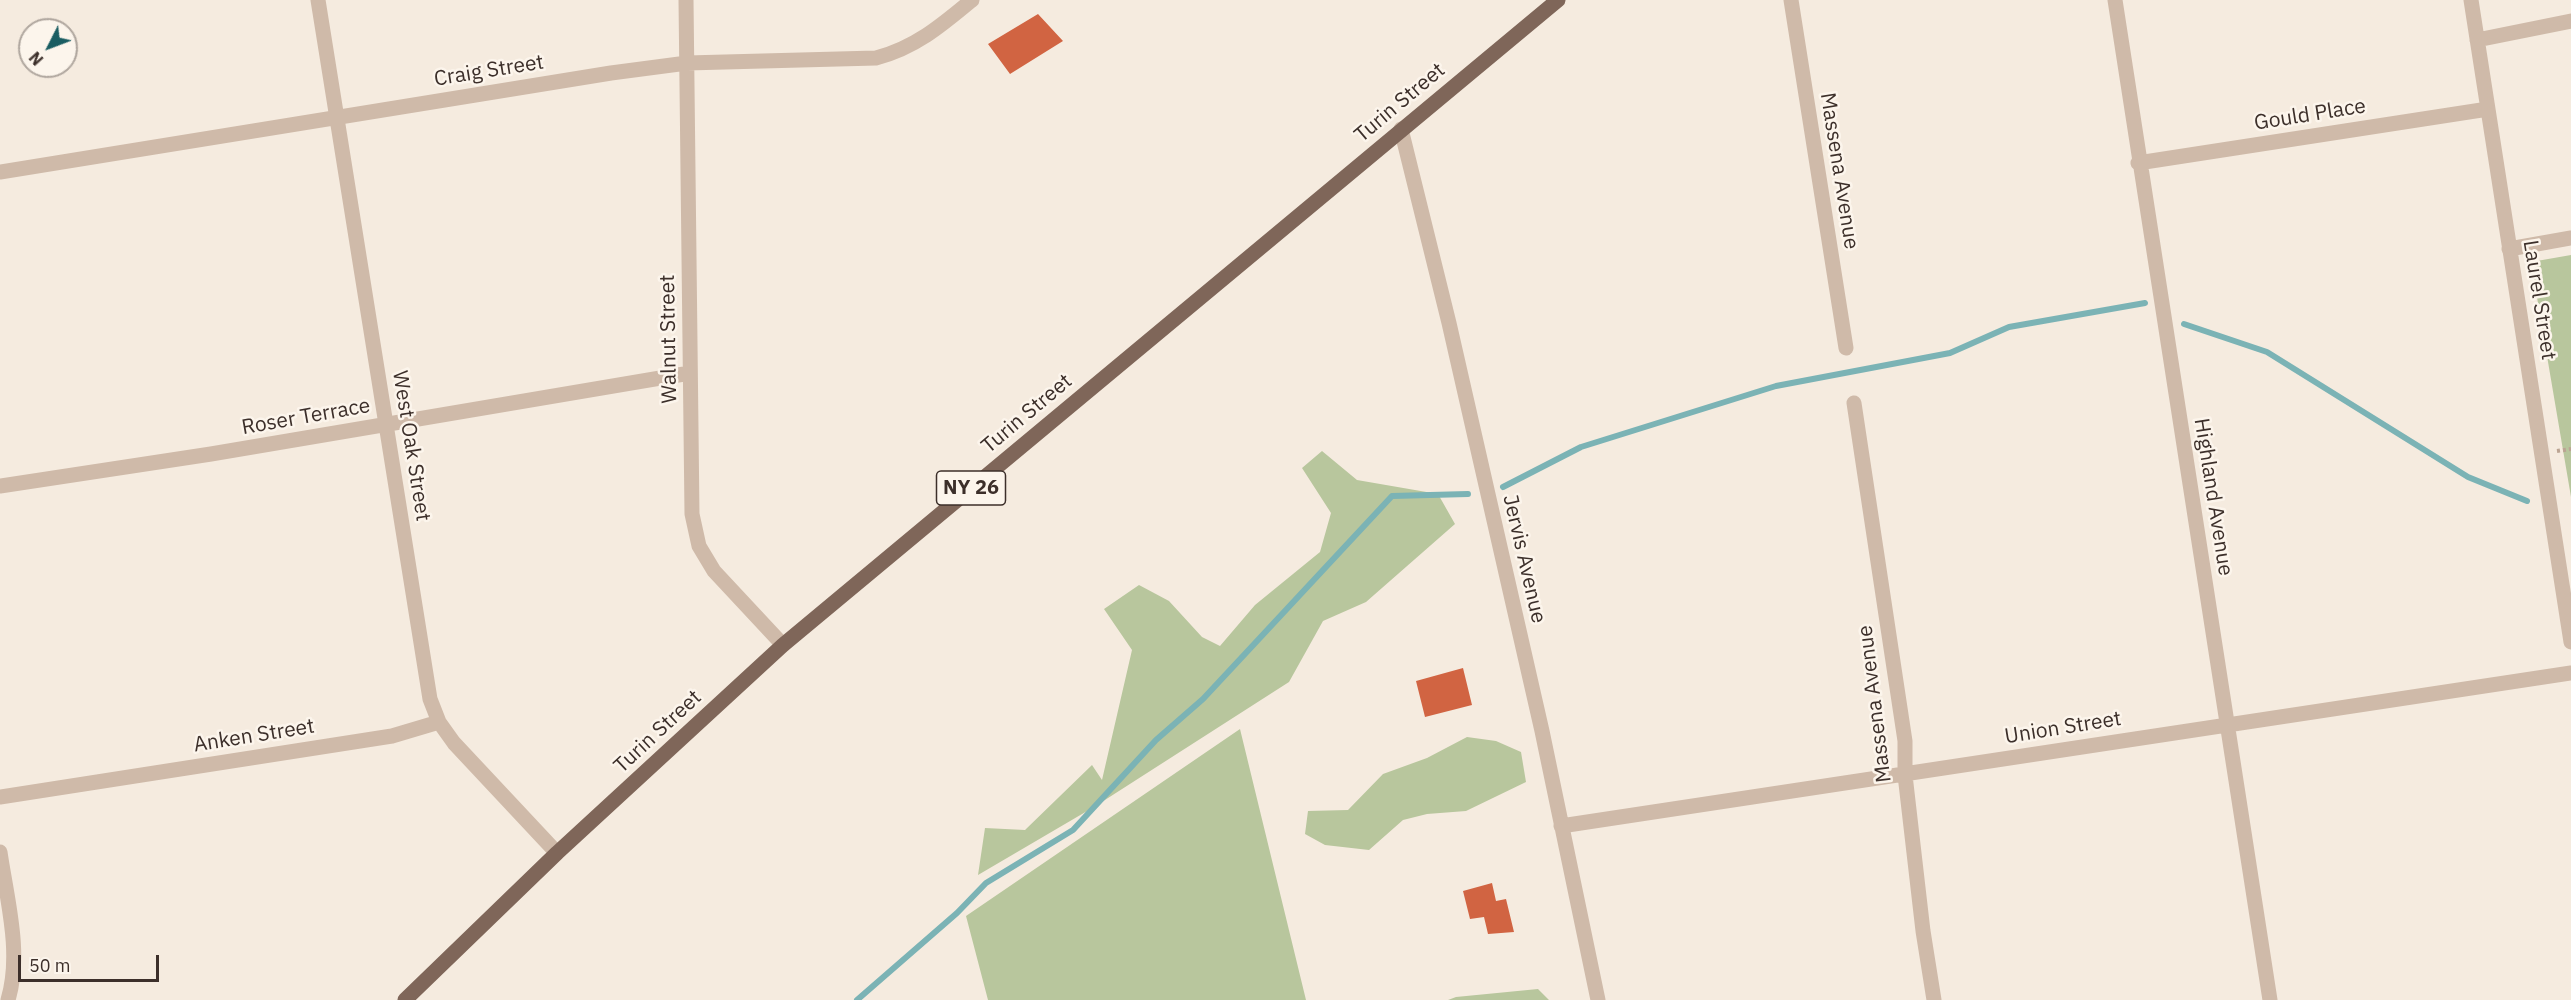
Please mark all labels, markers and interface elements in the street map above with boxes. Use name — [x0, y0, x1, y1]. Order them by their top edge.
north arrow — [18, 18, 78, 78]
text: N — [25, 48, 47, 70]
street label: Craig Street — [432, 50, 546, 92]
street label: Turin Street — [1350, 58, 1450, 148]
street label: Massena Avenue — [1814, 91, 1864, 251]
street label: Gould Place — [2252, 94, 2368, 136]
street label: Laurel Street — [2517, 238, 2561, 362]
street label: Walnut Street — [655, 274, 683, 404]
street label: West Oak Street — [387, 369, 435, 523]
street label: Turin Street — [977, 369, 1077, 459]
street label: Roser Terrace — [240, 393, 372, 441]
street label: Highland Avenue — [2188, 416, 2238, 578]
road number: NY 26 — [936, 471, 1006, 505]
street label: Jervis Avenue — [1497, 492, 1551, 626]
street label: Massena Avenue — [1853, 624, 1897, 784]
street label: Turin Street — [609, 685, 707, 779]
street label: Union Street — [2003, 706, 2123, 750]
street label: Anken Street — [192, 714, 316, 758]
scale bar — [21, 943, 162, 981]
text: 50 m — [29, 954, 71, 977]

